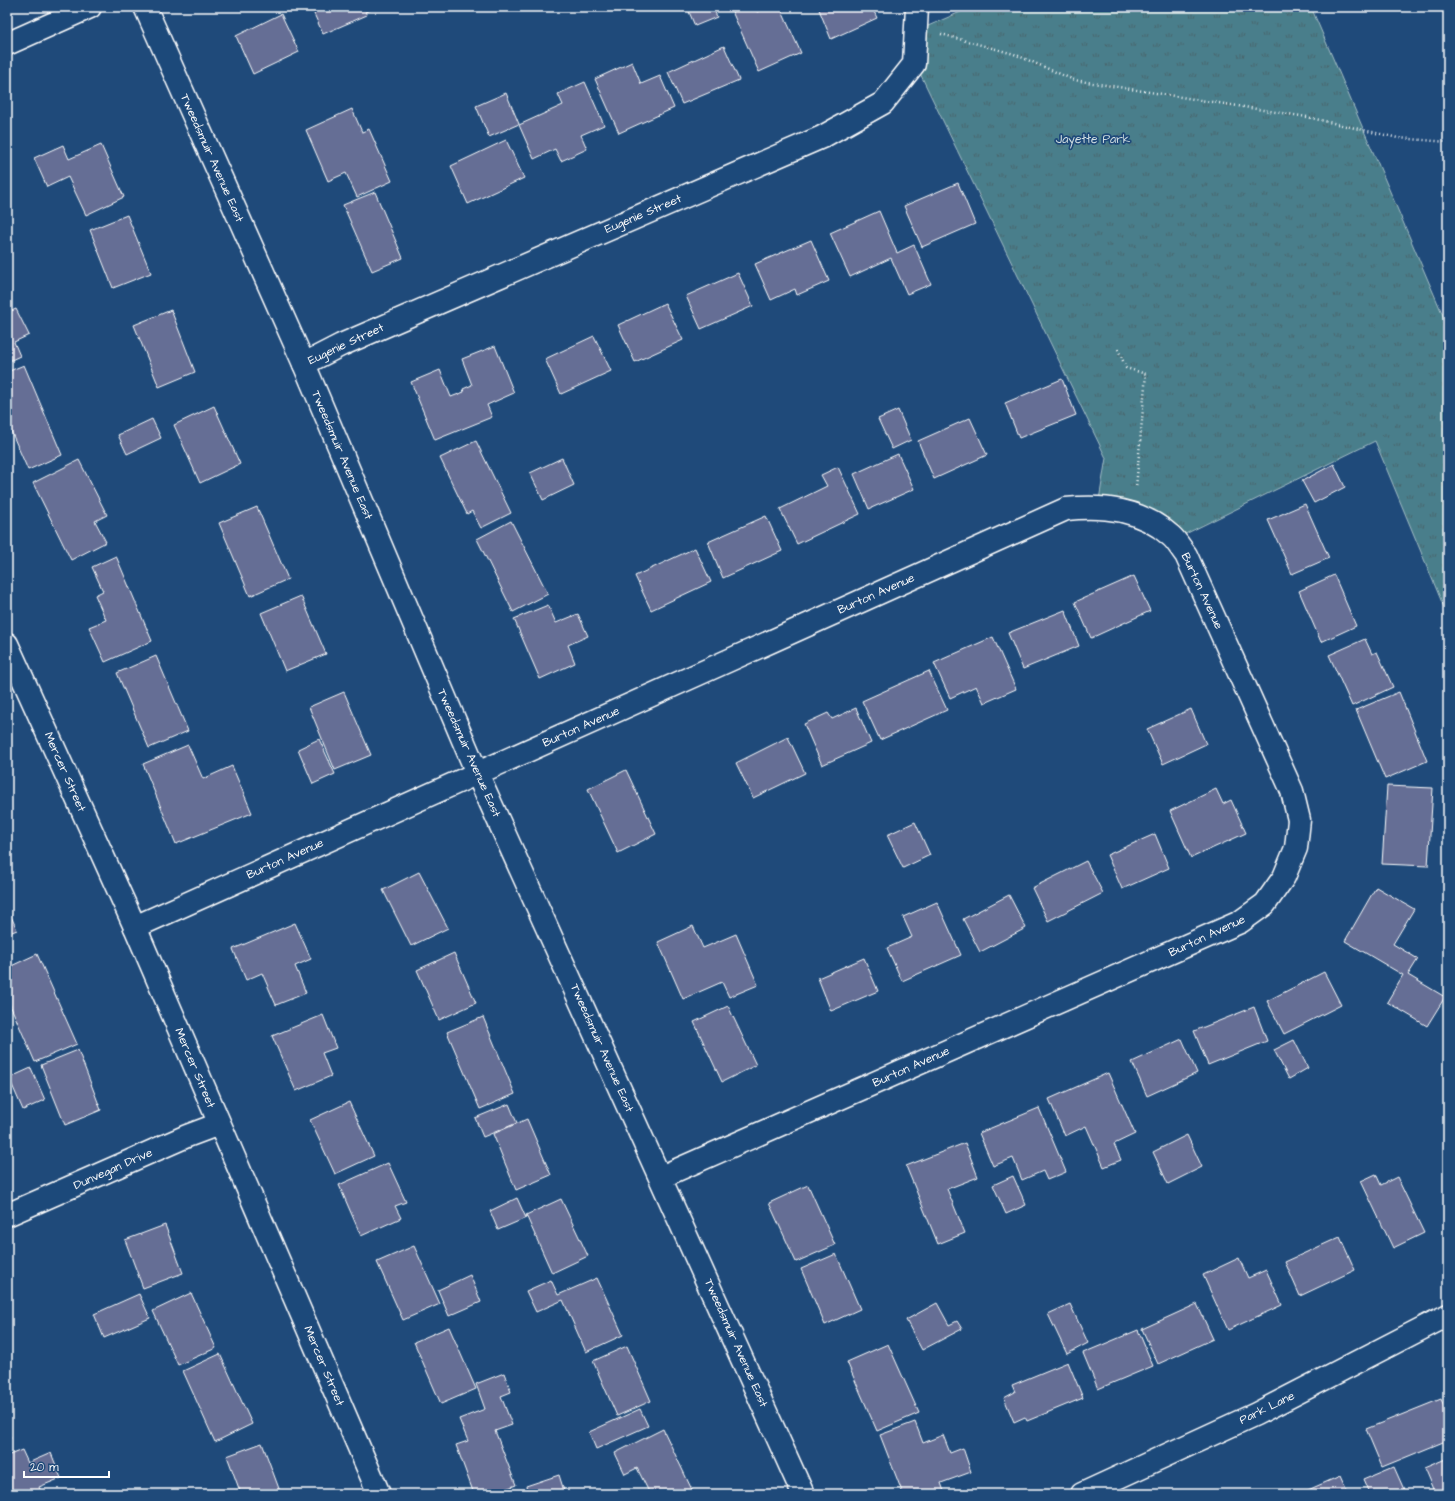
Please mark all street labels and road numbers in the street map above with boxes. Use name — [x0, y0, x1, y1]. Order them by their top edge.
street label: Tweedsmuir Avenue East — [176, 91, 248, 225]
street label: Eugenie Street — [602, 190, 685, 239]
street label: Eugenie Street — [305, 319, 387, 370]
street label: Tweedsmuir Avenue East — [307, 388, 377, 522]
street label: Burton Avenue — [1177, 550, 1227, 633]
street label: Burton Avenue — [835, 569, 918, 619]
street label: Tweedsmuir Avenue East — [433, 686, 505, 820]
street label: Burton Avenue — [540, 702, 623, 752]
street label: Mercer Street — [40, 729, 90, 815]
street label: Burton Avenue — [244, 834, 327, 884]
street label: Burton Avenue — [1166, 911, 1249, 961]
street label: Tweedsmuir Avenue East — [566, 981, 638, 1115]
street label: Mercer Street — [170, 1025, 220, 1111]
street label: Burton Avenue — [870, 1042, 953, 1092]
street label: Dunvegan Drive — [71, 1144, 156, 1195]
street label: Tweedsmuir Avenue East — [700, 1276, 772, 1410]
street label: Mercer Street — [299, 1323, 349, 1409]
street label: Park Lane — [1237, 1387, 1298, 1429]

